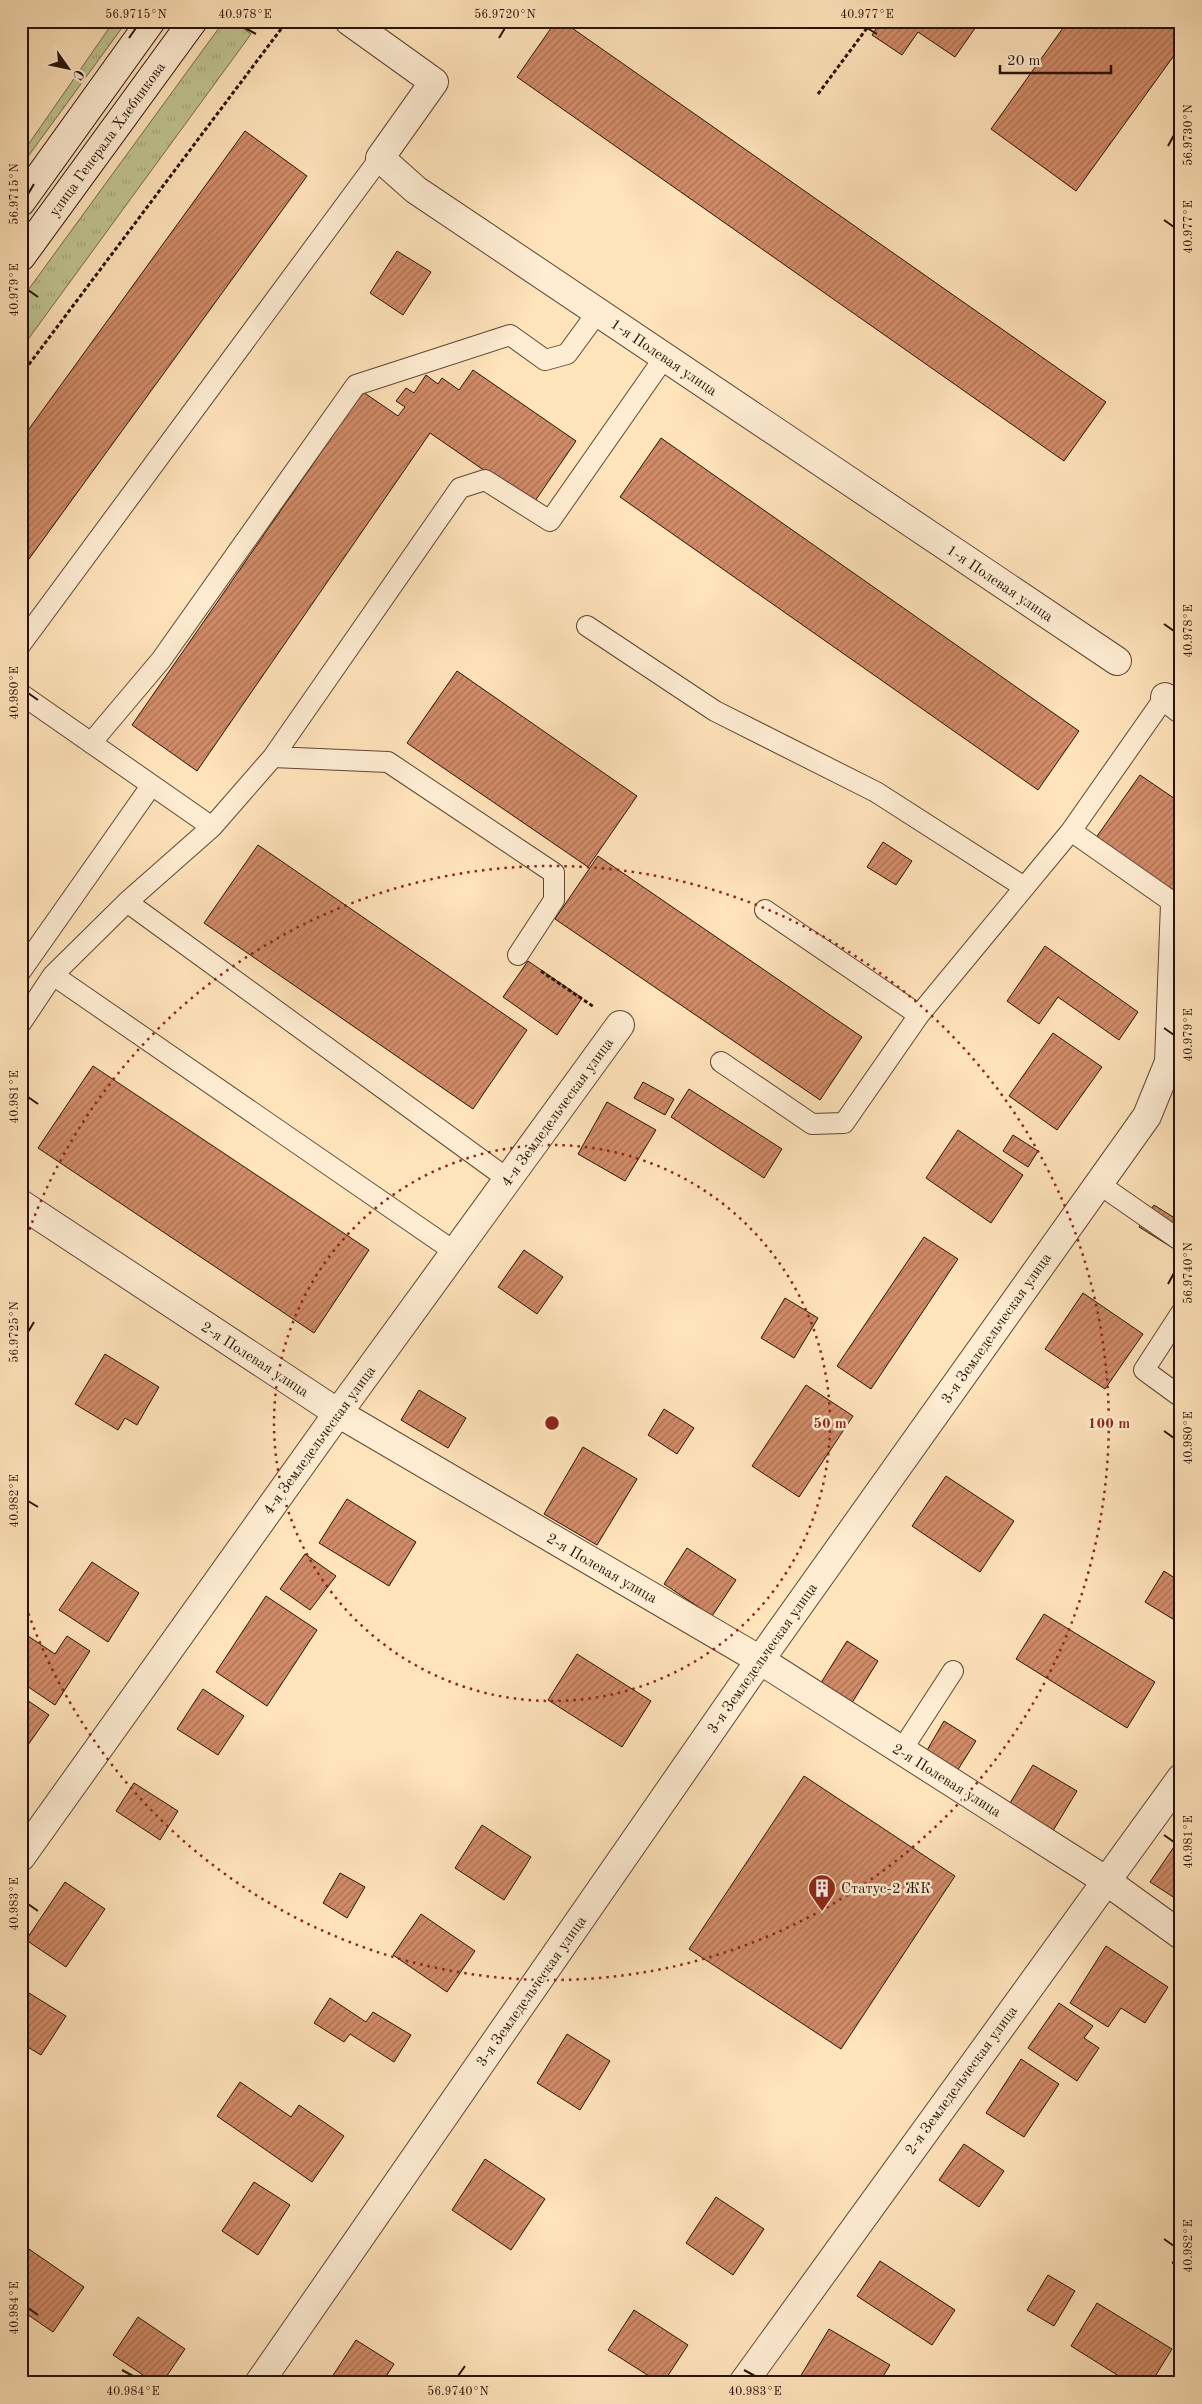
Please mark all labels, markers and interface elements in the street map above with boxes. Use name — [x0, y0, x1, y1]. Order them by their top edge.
text: 56.9715°N — [105, 8, 167, 21]
text: 56.9720°N — [474, 8, 536, 21]
text: 40.978°E — [218, 9, 272, 21]
text: 40.977°E — [840, 9, 894, 21]
north arrow — [42, 42, 92, 92]
scale bar — [1000, 42, 1111, 74]
text: 20 m — [1007, 54, 1041, 69]
street label: улица Генерала Хлебникова — [47, 60, 169, 220]
text: С — [70, 67, 86, 82]
text: 56.9730°N — [1182, 104, 1195, 166]
text: 56.9715°N — [8, 163, 21, 225]
text: 40.977°E — [1183, 200, 1195, 254]
text: 40.979°E — [9, 263, 21, 317]
street label: 1-я Полевая улица — [607, 317, 720, 400]
street label: 1-я Полевая улица — [943, 543, 1056, 626]
text: 40.978°E — [1183, 604, 1195, 658]
text: 40.980°E — [9, 666, 21, 720]
text: 40.979°E — [1183, 1008, 1195, 1062]
street label: 4-я Земледельческая улица — [499, 1035, 617, 1190]
text: 40.981°E — [9, 1070, 21, 1124]
text: 56.9740°N — [1182, 1242, 1195, 1304]
street label: 3-я Земледельческая улица — [939, 1250, 1055, 1407]
text: 56.9725°N — [8, 1301, 21, 1363]
street label: 2-я Полевая улица — [198, 1320, 311, 1401]
street label: 4-я Земледельческая улица — [261, 1363, 379, 1518]
text: 40.980°E — [1183, 1411, 1195, 1465]
centre of rings — [543, 1414, 561, 1432]
text: 50 m — [813, 1417, 847, 1432]
text: 100 m — [1088, 1417, 1130, 1432]
text: 40.982°E — [9, 1474, 21, 1528]
street label: 2-я Полевая улица — [543, 1532, 660, 1607]
street label: 3-я Земледельческая улица — [705, 1580, 821, 1737]
street label: 2-я Полевая улица — [889, 1742, 1004, 1821]
text: 40.981°E — [1183, 1815, 1195, 1869]
building icon: Статус-2 ЖК — [807, 1873, 837, 1912]
text: 40.983°E — [9, 1877, 21, 1931]
place label: Статус-2 ЖК — [841, 1882, 931, 1897]
street label: 3-я Земледельческая улица — [474, 1913, 590, 2070]
street label: 2-я Земледельческая улица — [903, 2003, 1021, 2158]
text: 40.982°E — [1183, 2219, 1195, 2273]
text: 40.984°E — [9, 2281, 21, 2335]
text: 56.9740°N — [427, 2385, 489, 2398]
text: 40.984°E — [106, 2386, 160, 2398]
text: 40.983°E — [728, 2386, 782, 2398]

